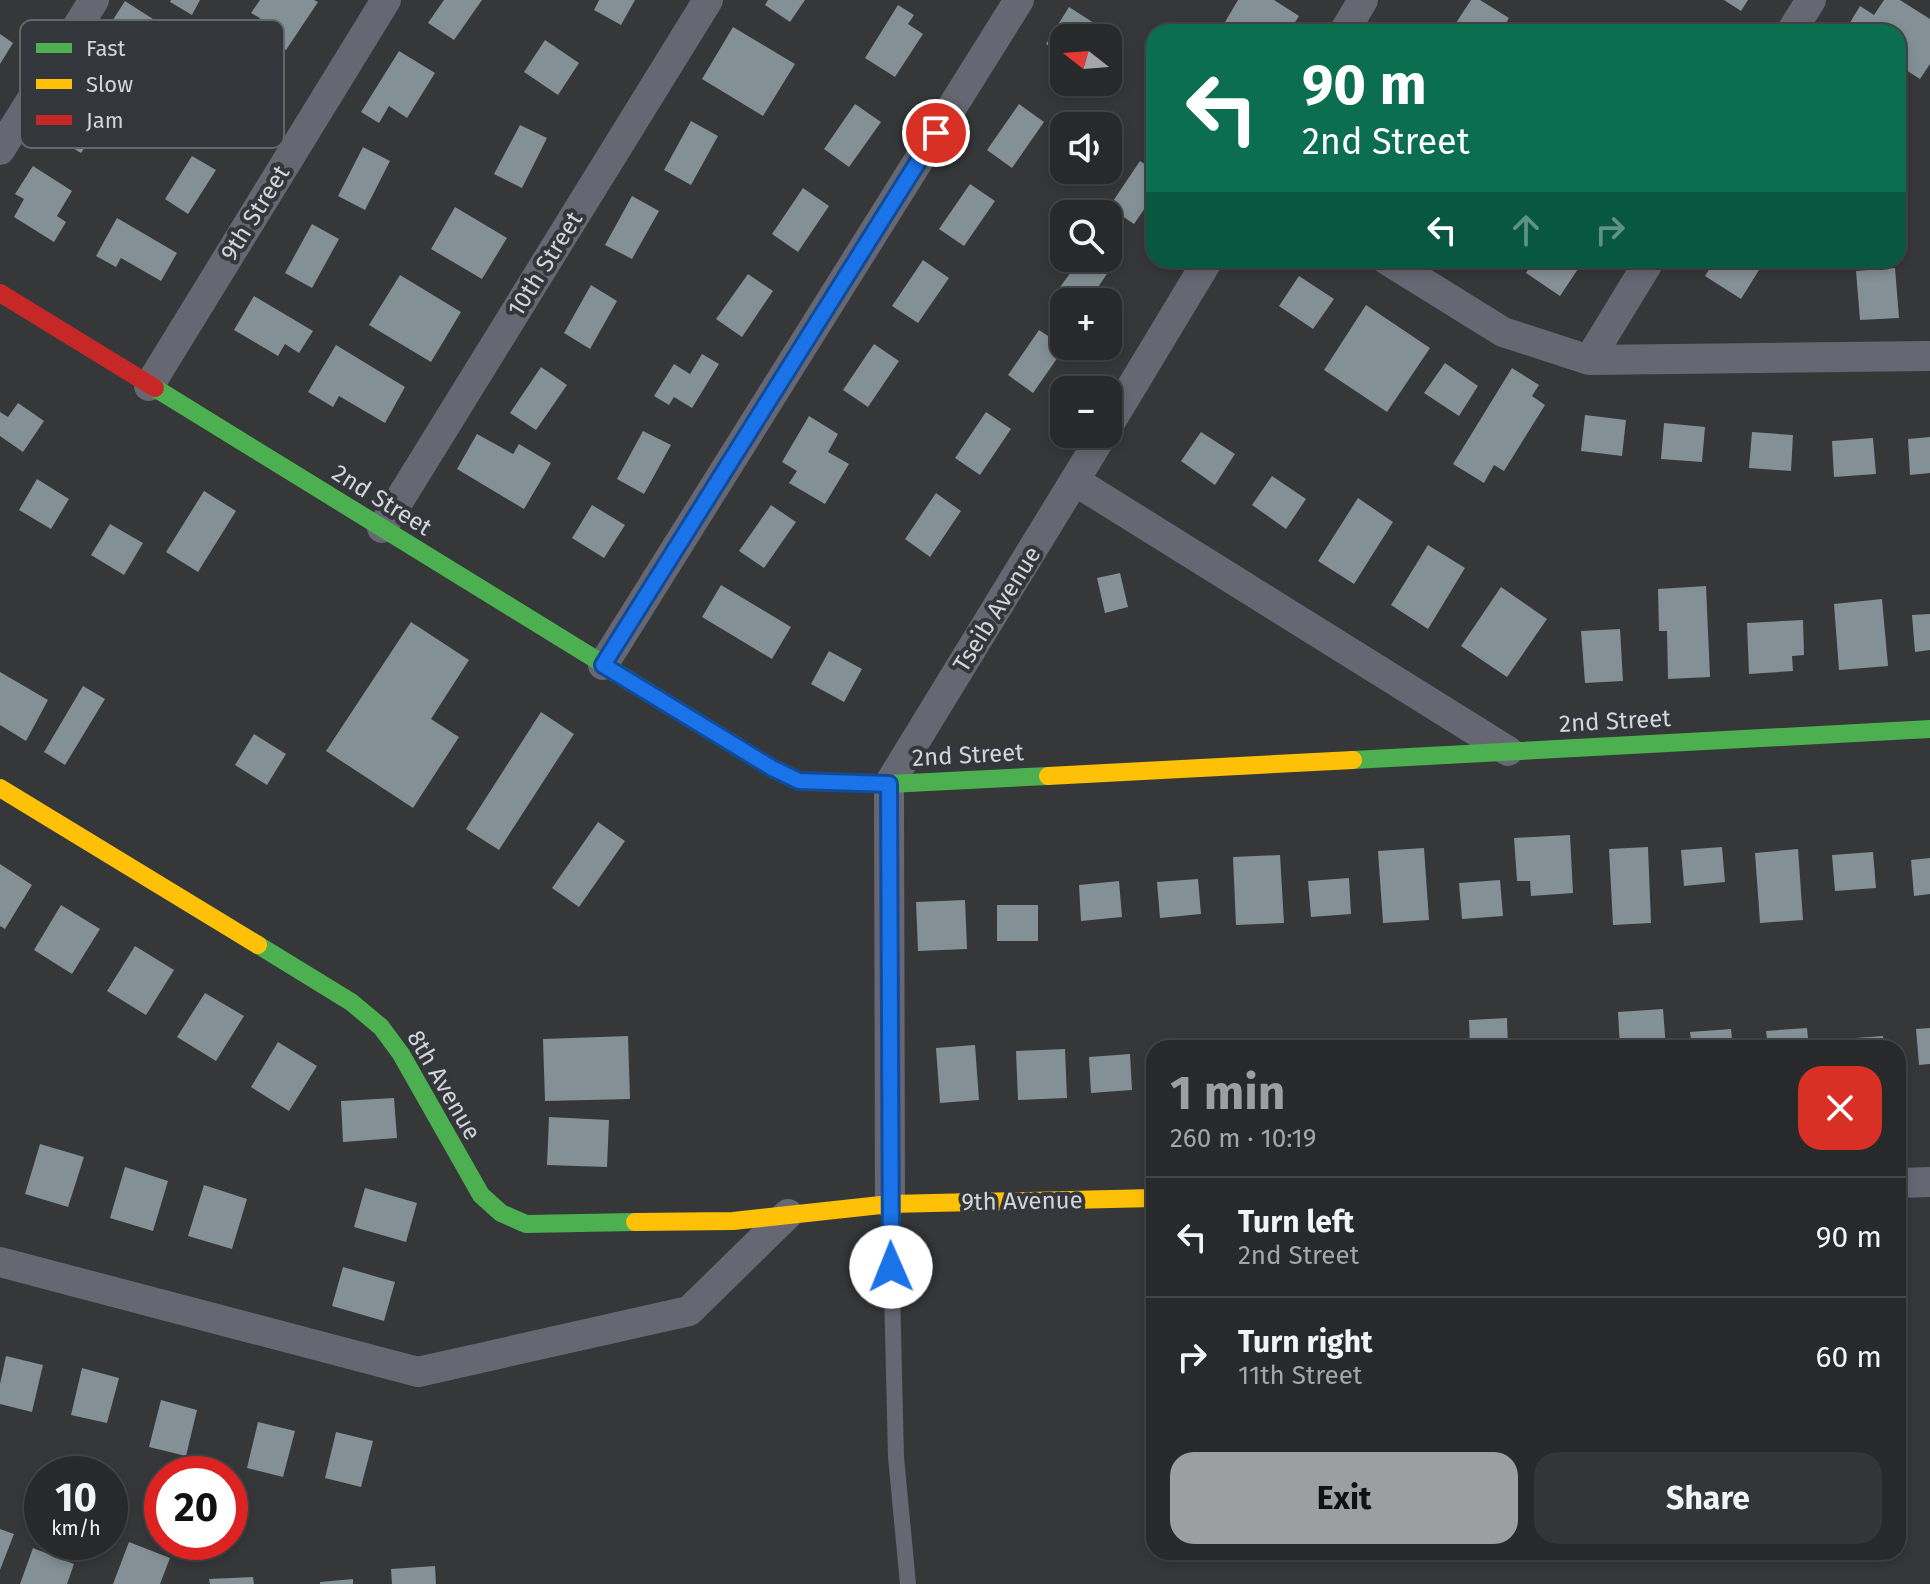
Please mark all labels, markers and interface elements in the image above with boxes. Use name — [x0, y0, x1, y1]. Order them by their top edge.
legend — [20, 20, 284, 148]
north arrow — [1050, 24, 1122, 96]
map controls — [1050, 24, 1122, 448]
text: Fast — [86, 35, 126, 62]
text: 90 m — [1302, 52, 1427, 119]
icon: left — [1170, 56, 1274, 160]
text: Slow — [86, 71, 133, 98]
pin — [902, 99, 970, 167]
text: Jam — [86, 107, 124, 134]
icon: arrive — [914, 111, 958, 155]
button: sound — [1050, 112, 1122, 184]
text: 2nd Street — [1302, 120, 1470, 164]
street label: 9th Street — [215, 160, 295, 266]
button: search — [1050, 200, 1122, 272]
street label: 10th Street — [502, 206, 588, 321]
icon: left — [1420, 208, 1464, 252]
icon: ahead — [1504, 208, 1548, 252]
icon: right — [1588, 208, 1632, 252]
button: + — [1050, 288, 1122, 360]
button: − — [1050, 376, 1122, 448]
street label: 2nd Street — [327, 459, 437, 542]
street label: Tseib Avenue — [947, 541, 1047, 677]
street label: 2nd Street — [1558, 704, 1672, 738]
street label: 2nd Street — [911, 738, 1025, 772]
street label: 8th Avenue — [401, 1025, 487, 1145]
text: 1 min — [1170, 1064, 1285, 1122]
button: close — [1798, 1066, 1882, 1150]
text: 260 m · 10:19 — [1170, 1123, 1316, 1154]
street label: 9th Avenue — [961, 1186, 1083, 1216]
text: Turn left — [1238, 1204, 1354, 1240]
icon: left — [1170, 1215, 1214, 1259]
text: 90 m — [1816, 1219, 1882, 1255]
position arrow — [849, 1225, 933, 1309]
text: 2nd Street — [1238, 1240, 1359, 1271]
text: Turn right — [1238, 1324, 1373, 1360]
icon: right — [1170, 1335, 1214, 1379]
text: 60 m — [1816, 1339, 1882, 1375]
text: 11th Street — [1238, 1360, 1362, 1391]
button: Exit — [1170, 1452, 1518, 1544]
button: Share — [1534, 1452, 1882, 1544]
speed limit sign: 20 — [144, 1456, 248, 1560]
text: 10 — [55, 1474, 97, 1522]
text: km/h — [51, 1516, 101, 1540]

